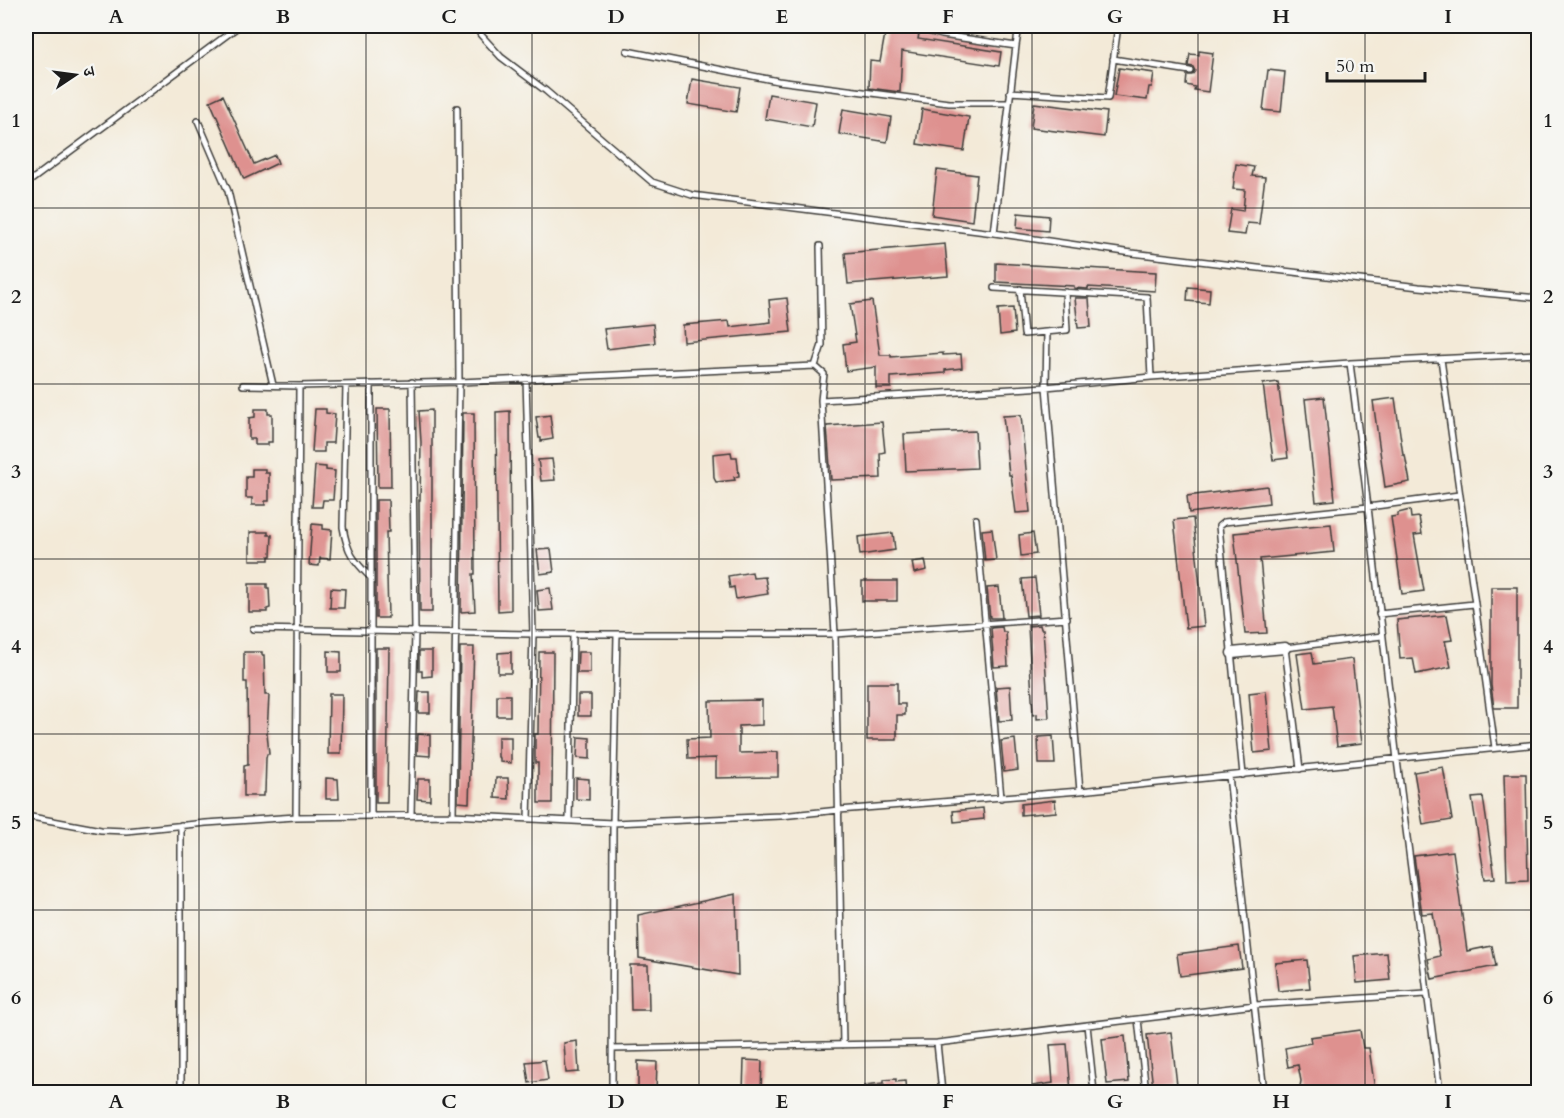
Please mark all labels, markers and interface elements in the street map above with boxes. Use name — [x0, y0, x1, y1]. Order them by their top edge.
text: A — [108, 3, 124, 30]
text: B — [276, 3, 290, 30]
text: C — [441, 3, 457, 30]
text: D — [607, 3, 625, 30]
text: E — [776, 3, 788, 30]
text: F — [942, 3, 954, 30]
text: G — [1107, 3, 1123, 30]
text: H — [1272, 3, 1290, 30]
text: I — [1444, 3, 1452, 30]
north arrow — [45, 45, 105, 105]
scale bar — [1327, 45, 1424, 83]
text: 50 m — [1336, 54, 1375, 79]
text: उ — [77, 64, 101, 80]
text: 1 — [11, 107, 21, 134]
text: 1 — [1543, 107, 1553, 134]
text: 2 — [11, 283, 21, 310]
text: 2 — [1543, 283, 1553, 310]
text: 3 — [11, 458, 21, 485]
text: 3 — [1543, 458, 1553, 485]
text: 4 — [11, 633, 21, 660]
text: 4 — [1543, 633, 1553, 660]
text: 5 — [11, 809, 21, 836]
text: 5 — [1543, 809, 1553, 836]
text: 6 — [11, 984, 21, 1011]
text: 6 — [1543, 984, 1553, 1011]
text: A — [108, 1088, 124, 1115]
text: B — [276, 1088, 290, 1115]
text: C — [441, 1088, 457, 1115]
text: D — [607, 1088, 625, 1115]
text: E — [776, 1088, 788, 1115]
text: F — [942, 1088, 954, 1115]
text: G — [1107, 1088, 1123, 1115]
text: H — [1272, 1088, 1290, 1115]
text: I — [1444, 1088, 1452, 1115]

